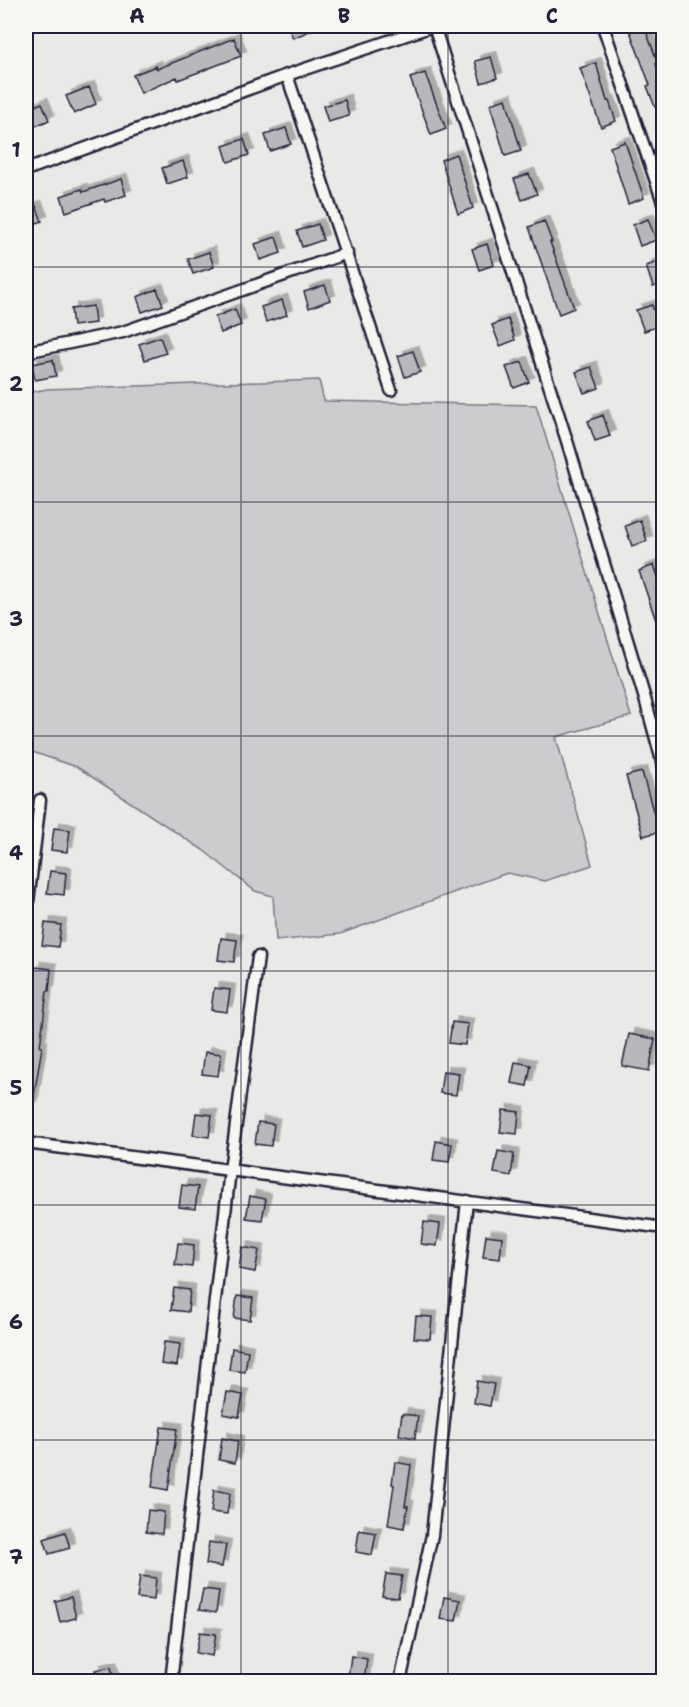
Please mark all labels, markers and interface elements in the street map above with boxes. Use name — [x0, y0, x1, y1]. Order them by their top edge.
text: A — [129, 3, 145, 29]
text: B — [338, 3, 350, 29]
text: C — [546, 3, 558, 29]
text: 1 — [11, 137, 21, 163]
text: 2 — [9, 371, 23, 397]
text: 3 — [9, 606, 23, 632]
text: 4 — [9, 840, 23, 866]
text: 5 — [10, 1075, 22, 1101]
text: 6 — [9, 1309, 23, 1335]
text: 7 — [9, 1544, 23, 1570]

